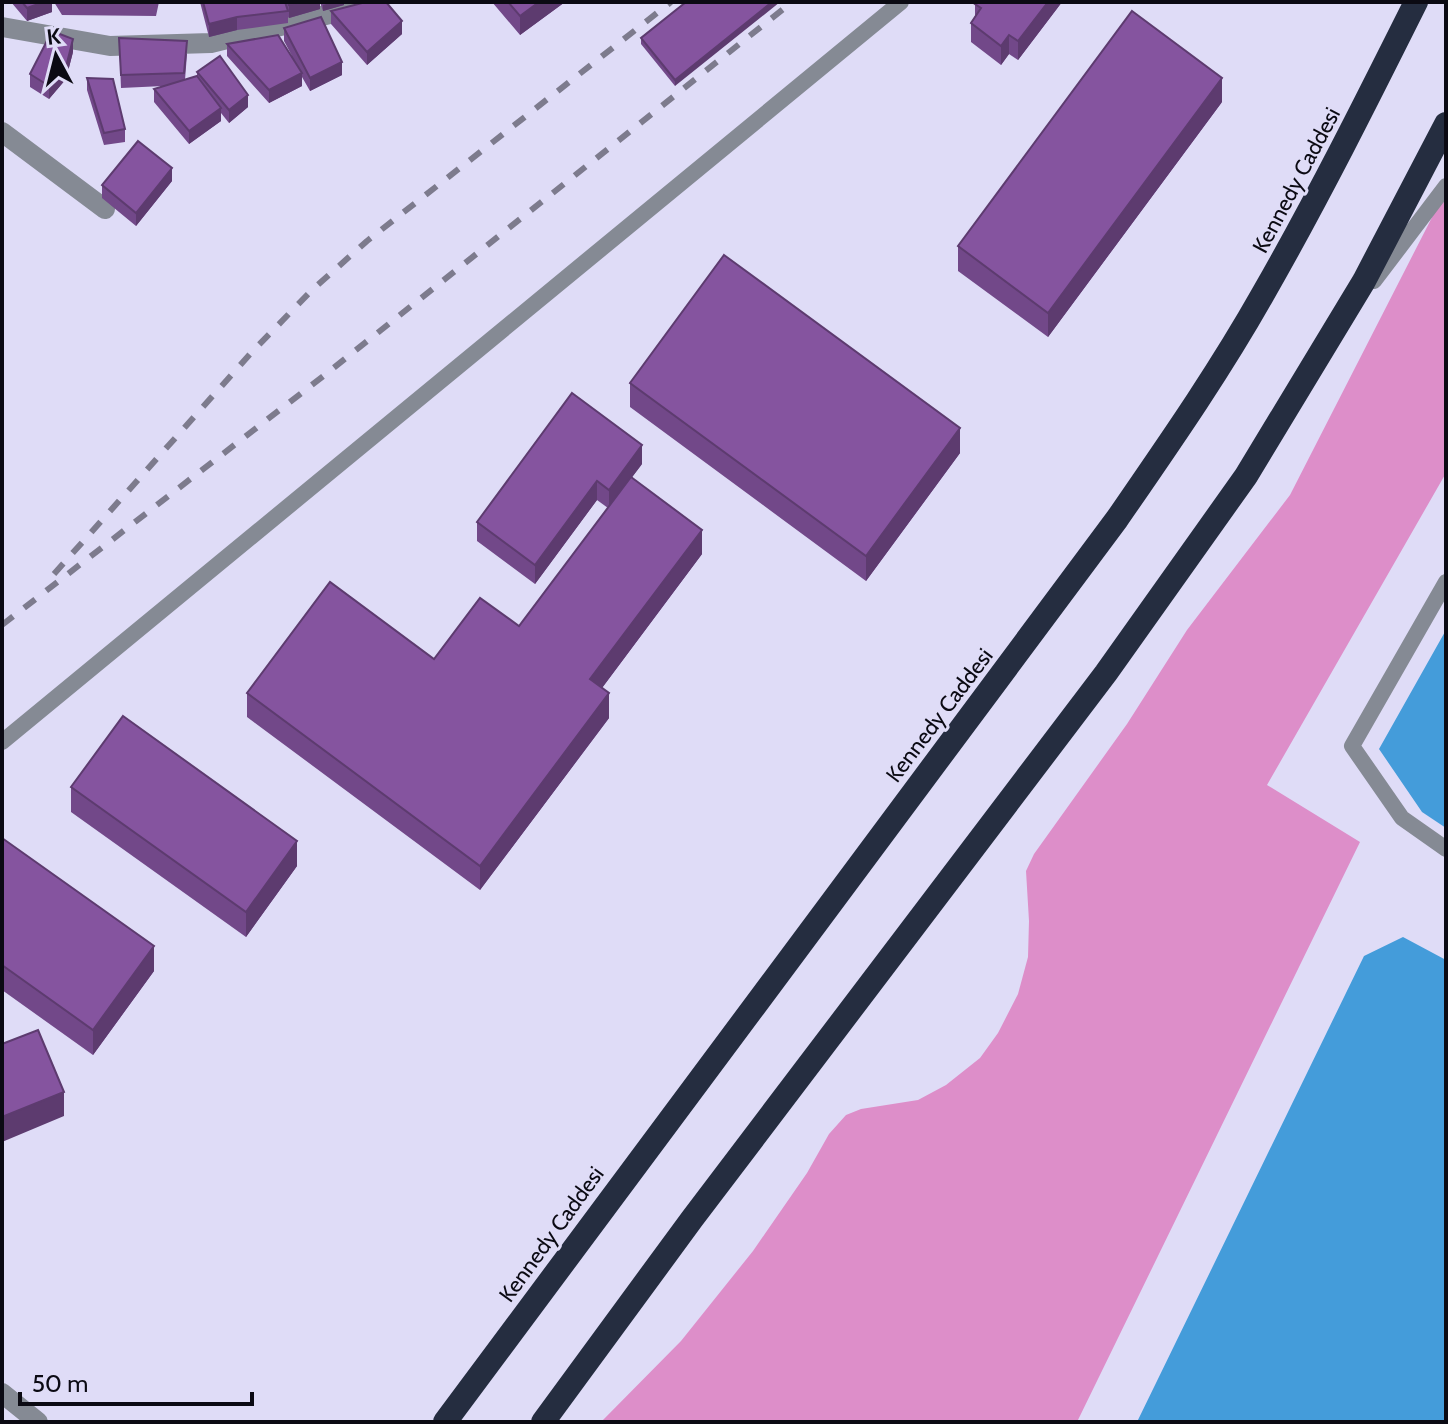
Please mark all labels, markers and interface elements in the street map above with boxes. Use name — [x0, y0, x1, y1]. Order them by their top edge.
north arrow — [16, 16, 96, 96]
text: K — [45, 22, 62, 51]
street label: Kennedy Caddesi — [1247, 103, 1346, 258]
street label: Kennedy Caddesi — [880, 643, 999, 788]
street label: Kennedy Caddesi — [493, 1161, 610, 1307]
scale bar — [20, 1356, 252, 1406]
text: 50 m — [32, 1369, 88, 1398]

